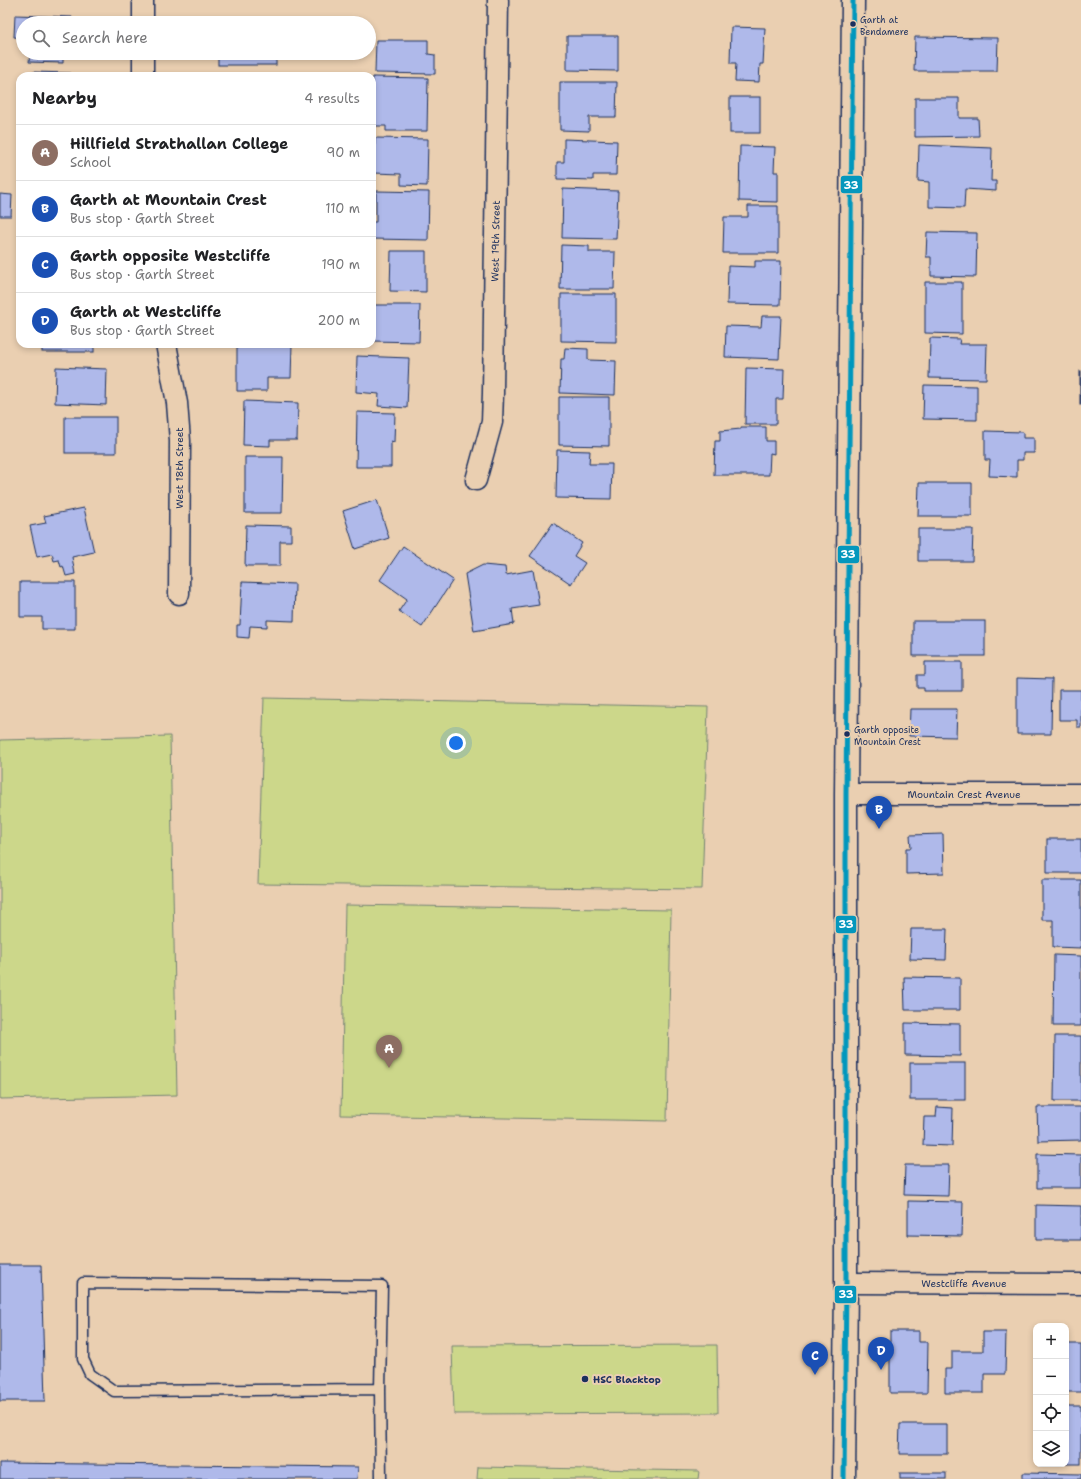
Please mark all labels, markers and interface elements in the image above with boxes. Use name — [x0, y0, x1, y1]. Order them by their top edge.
place label: Garth at Bendamere — [860, 14, 909, 38]
search box — [16, 16, 376, 60]
marker: Garth at Bendamere — [848, 19, 858, 29]
icon: search — [30, 27, 52, 49]
text: Search here — [62, 28, 148, 48]
text: Nearby — [32, 87, 97, 109]
text: 4 results — [304, 90, 360, 107]
text: Hillfield Strathallan College — [70, 134, 288, 154]
text: A — [40, 144, 50, 161]
text: 90 m — [326, 144, 360, 161]
text: School — [70, 154, 111, 171]
line badge: 33 — [840, 175, 863, 194]
text: 33 — [843, 178, 859, 193]
text: Garth at Mountain Crest — [70, 190, 267, 210]
text: B — [41, 200, 49, 217]
text: 110 m — [325, 200, 360, 217]
street label: West 19th Street — [488, 200, 503, 282]
text: Bus stop · Garth Street — [70, 210, 215, 227]
text: Garth opposite Westcliffe — [70, 246, 271, 266]
text: C — [41, 256, 49, 273]
text: 190 m — [321, 256, 360, 273]
text: Bus stop · Garth Street — [70, 266, 215, 283]
text: Garth at Westcliffe — [70, 302, 221, 322]
text: D — [40, 312, 50, 329]
text: 200 m — [318, 312, 360, 329]
text: Bus stop · Garth Street — [70, 322, 215, 339]
street label: West 18th Street — [173, 427, 186, 509]
line badge: 33 — [837, 545, 860, 564]
text: 33 — [840, 547, 856, 562]
place label: Garth opposite Mountain Crest — [854, 724, 921, 748]
marker: Garth opposite Mountain Crest — [842, 729, 852, 739]
your location — [446, 733, 466, 753]
street label: Mountain Crest Avenue — [907, 788, 1021, 801]
pin: B — [866, 796, 892, 829]
line badge: 33 — [835, 915, 857, 934]
text: 33 — [838, 917, 854, 932]
pin: A — [376, 1035, 402, 1068]
street label: Westcliffe Avenue — [921, 1277, 1007, 1290]
line badge: 33 — [834, 1285, 857, 1304]
text: 33 — [838, 1287, 854, 1302]
map controls — [1033, 1323, 1069, 1467]
button: + — [1033, 1323, 1069, 1359]
pin: D — [868, 1337, 894, 1370]
pin: C — [802, 1342, 828, 1375]
button: − — [1033, 1359, 1069, 1395]
place label: HSC Blacktop — [593, 1373, 661, 1386]
marker: HSC Blacktop — [580, 1374, 590, 1384]
button: locate — [1033, 1395, 1069, 1431]
button: layers — [1033, 1431, 1069, 1467]

